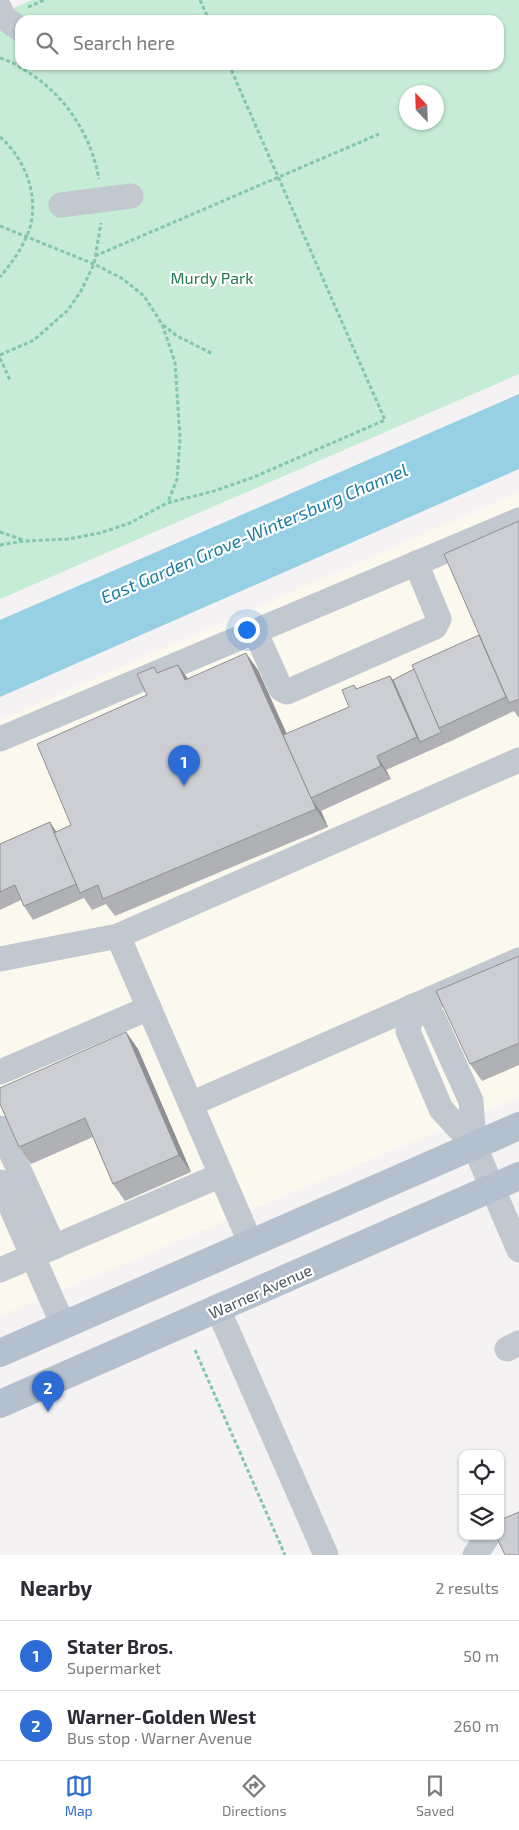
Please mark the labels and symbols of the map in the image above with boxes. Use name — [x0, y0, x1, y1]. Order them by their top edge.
north arrow — [399, 85, 444, 130]
park label: Murdy Park — [171, 268, 253, 287]
water label: East Garden Grove-Wintersburg Channel — [97, 458, 411, 608]
your location — [234, 617, 260, 643]
pin: 1 — [168, 745, 200, 786]
street label: Warner Avenue — [205, 1260, 315, 1322]
pin: 2 — [32, 1371, 64, 1412]

